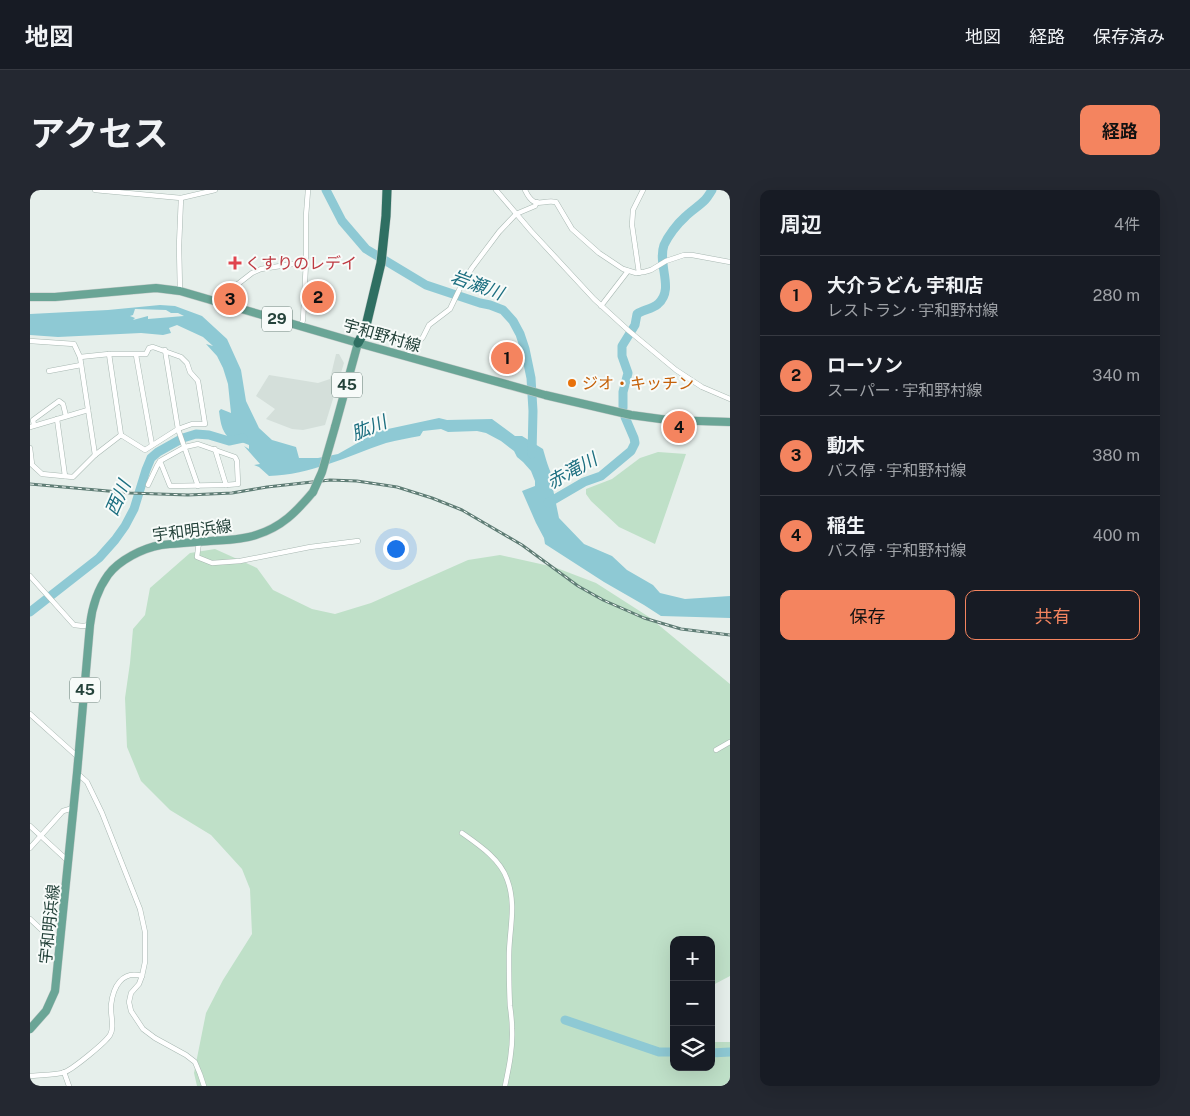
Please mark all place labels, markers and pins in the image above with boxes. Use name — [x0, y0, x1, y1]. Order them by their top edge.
place label: くすりのレデイ — [245, 254, 357, 273]
marker: くすりのレデイ — [229, 257, 241, 269]
pin: 2 — [302, 278, 334, 316]
pin: 3 — [214, 280, 246, 318]
pin: 1 — [491, 339, 523, 377]
place label: ジオ・キッチン — [582, 374, 694, 393]
marker: ジオ・キッチン — [566, 377, 578, 389]
pin: 4 — [663, 408, 695, 446]

